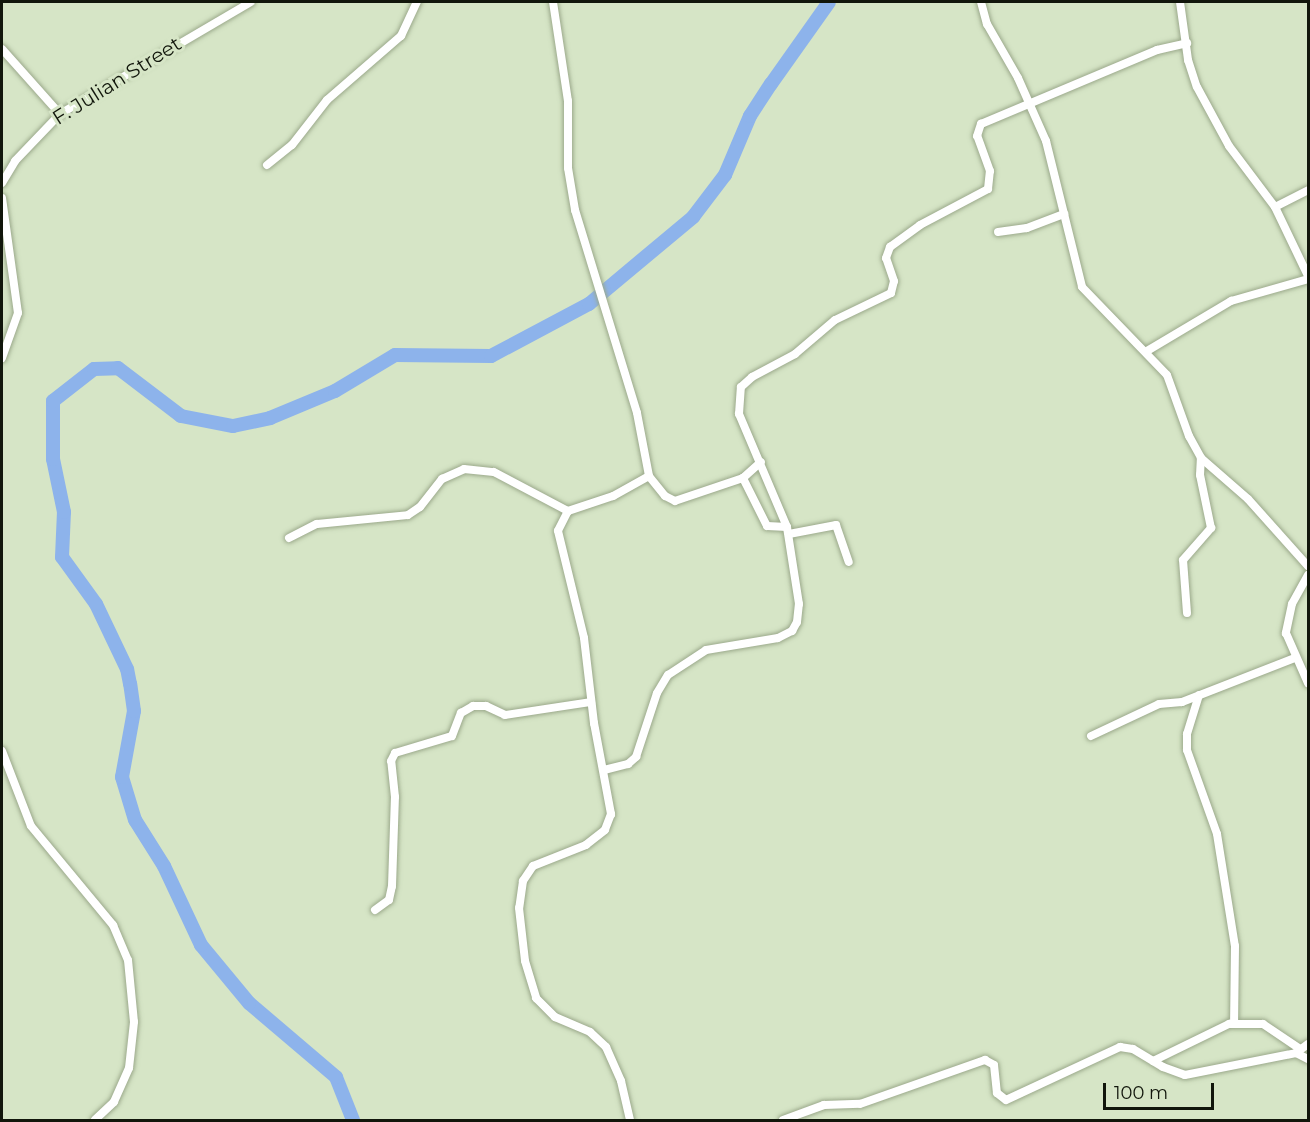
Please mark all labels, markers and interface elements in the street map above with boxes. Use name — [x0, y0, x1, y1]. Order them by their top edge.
street label: F. Julian Street — [48, 32, 186, 130]
scale bar — [1106, 1071, 1217, 1109]
text: 100 m — [1114, 1082, 1168, 1104]

